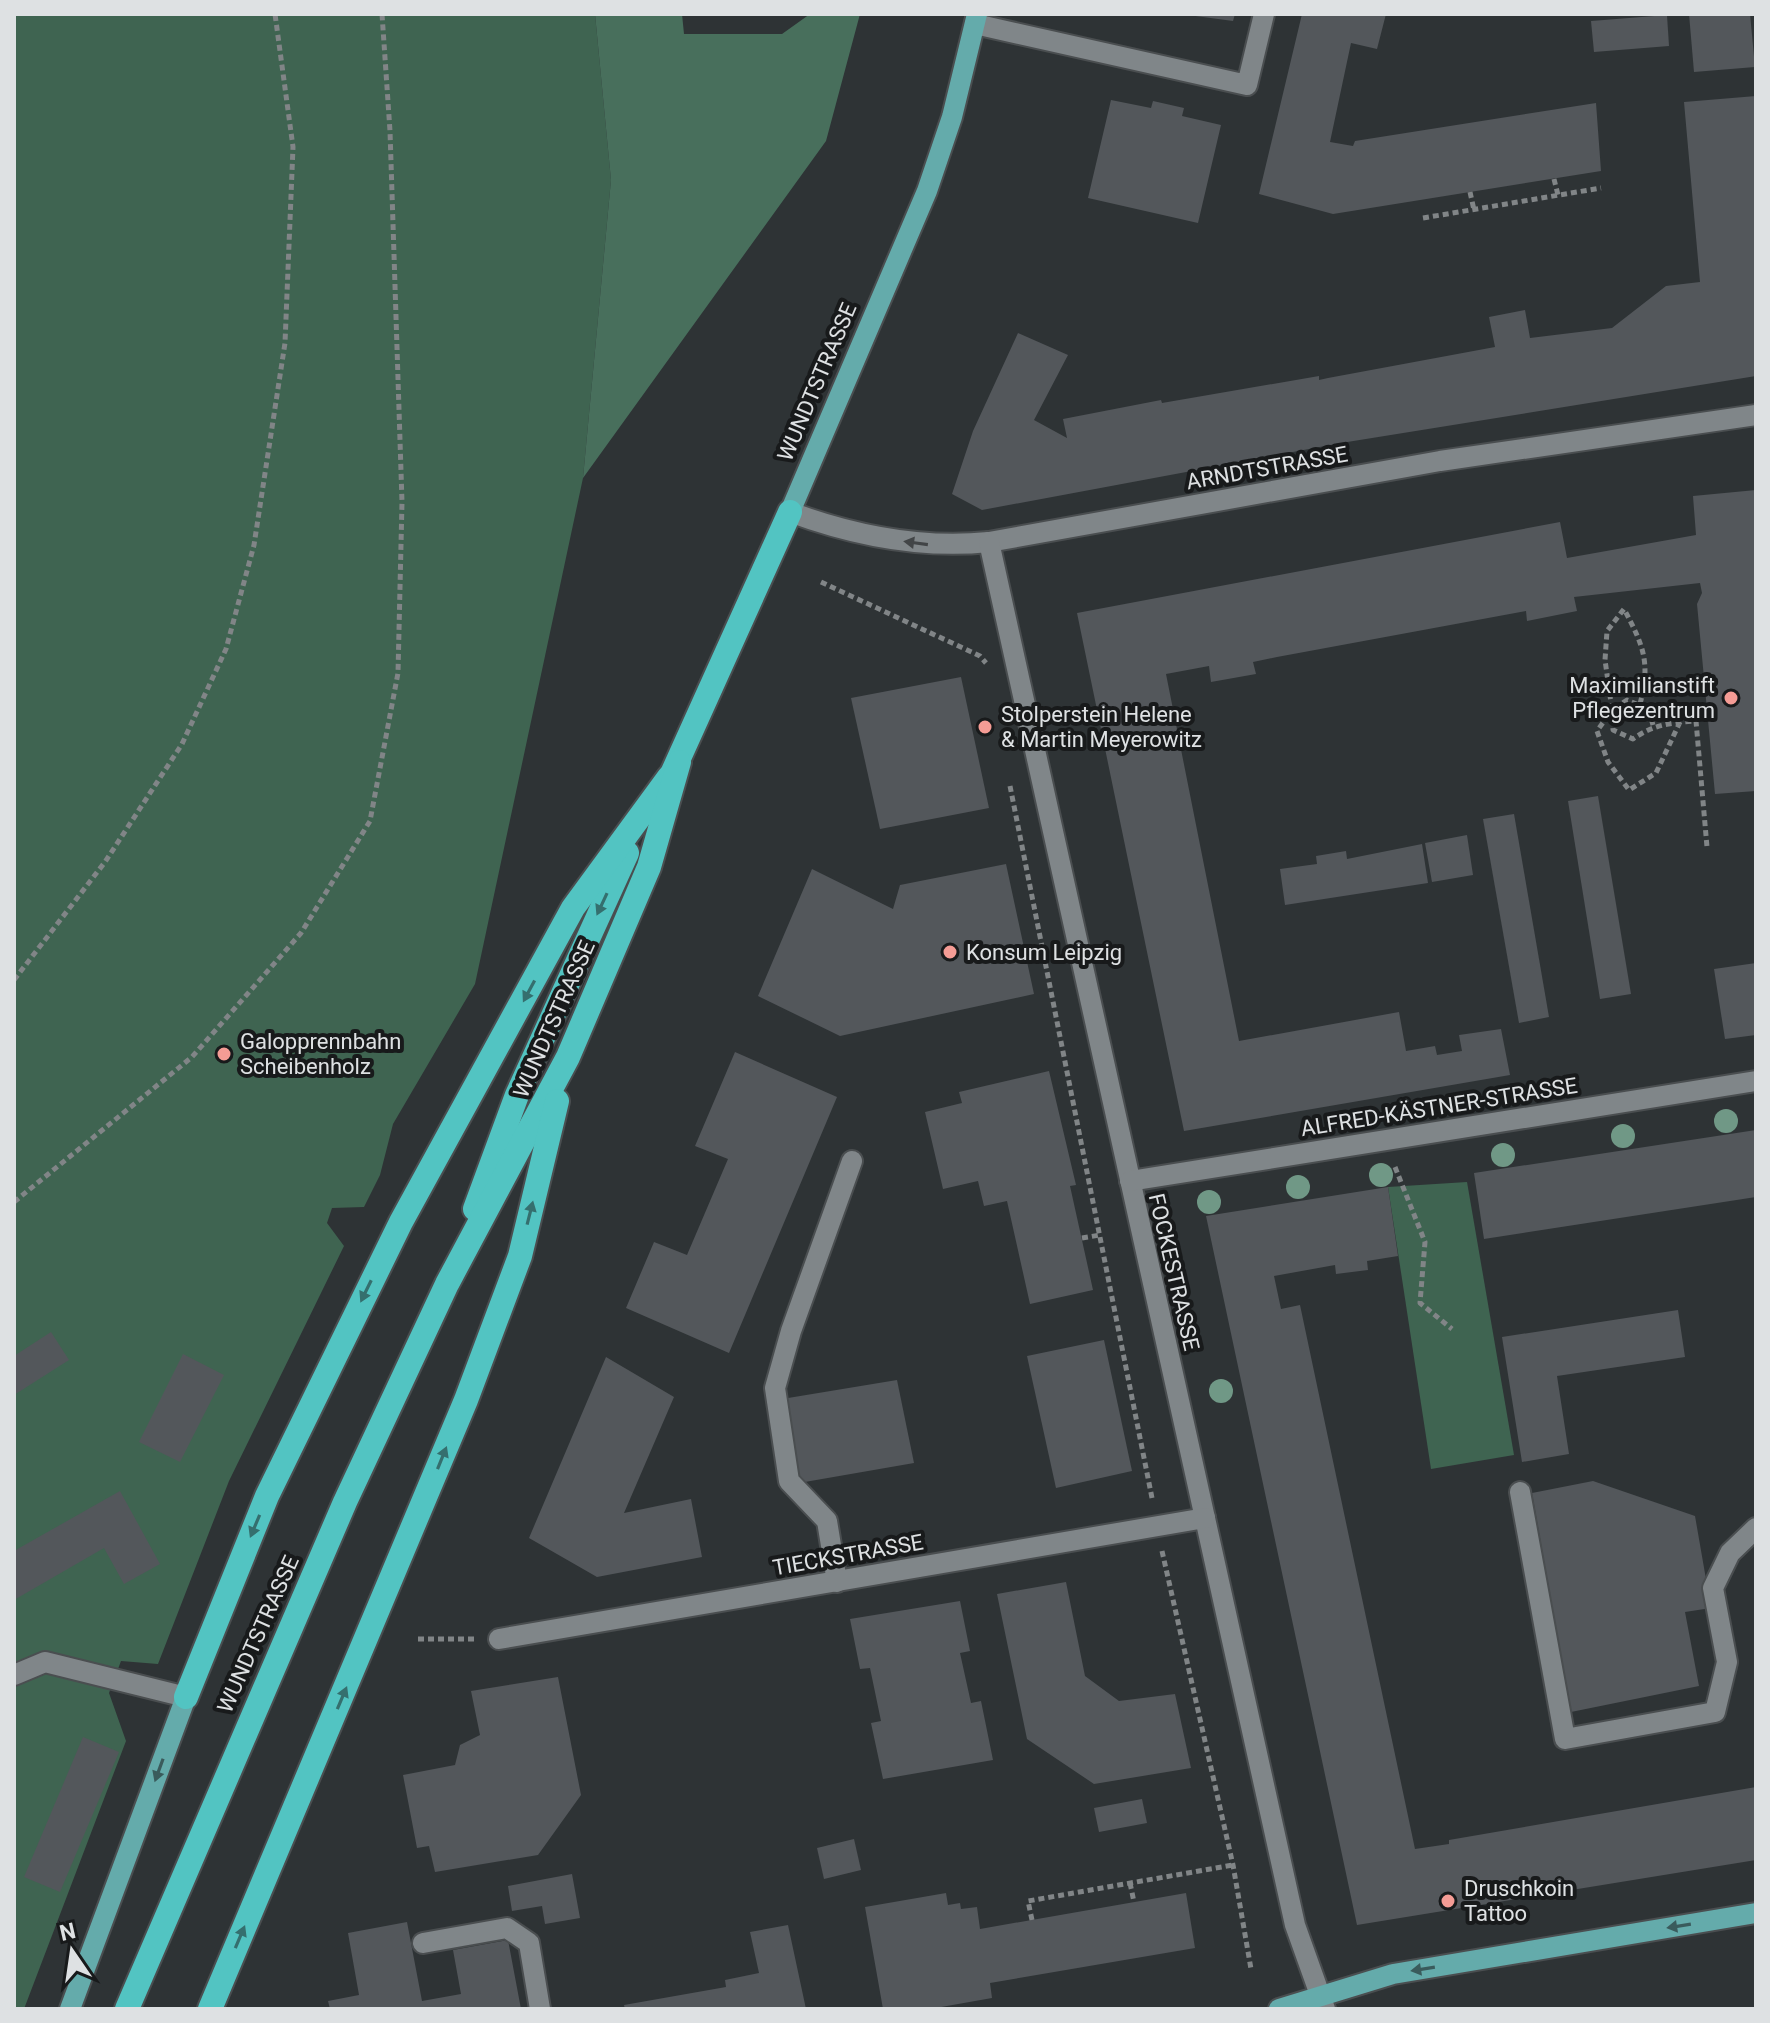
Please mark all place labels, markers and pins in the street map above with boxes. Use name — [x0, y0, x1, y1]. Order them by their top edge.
place label: Maximilianstift Pflegezentrum — [1569, 673, 1715, 723]
marker: Maximilianstift Pflegezentrum — [1722, 689, 1740, 707]
place label: Stolperstein Helene & Martin Meyerowitz — [1001, 702, 1202, 752]
marker: Stolperstein Helene & Martin Meyerowitz — [976, 718, 994, 736]
place label: Konsum Leipzig — [966, 940, 1122, 965]
marker: Konsum Leipzig — [941, 943, 959, 961]
place label: Galopprennbahn Scheibenholz — [240, 1029, 401, 1079]
marker: Galopprennbahn Scheibenholz — [215, 1045, 233, 1063]
place label: Druschkoin Tattoo — [1464, 1876, 1574, 1926]
marker: Druschkoin Tattoo — [1439, 1892, 1457, 1910]

